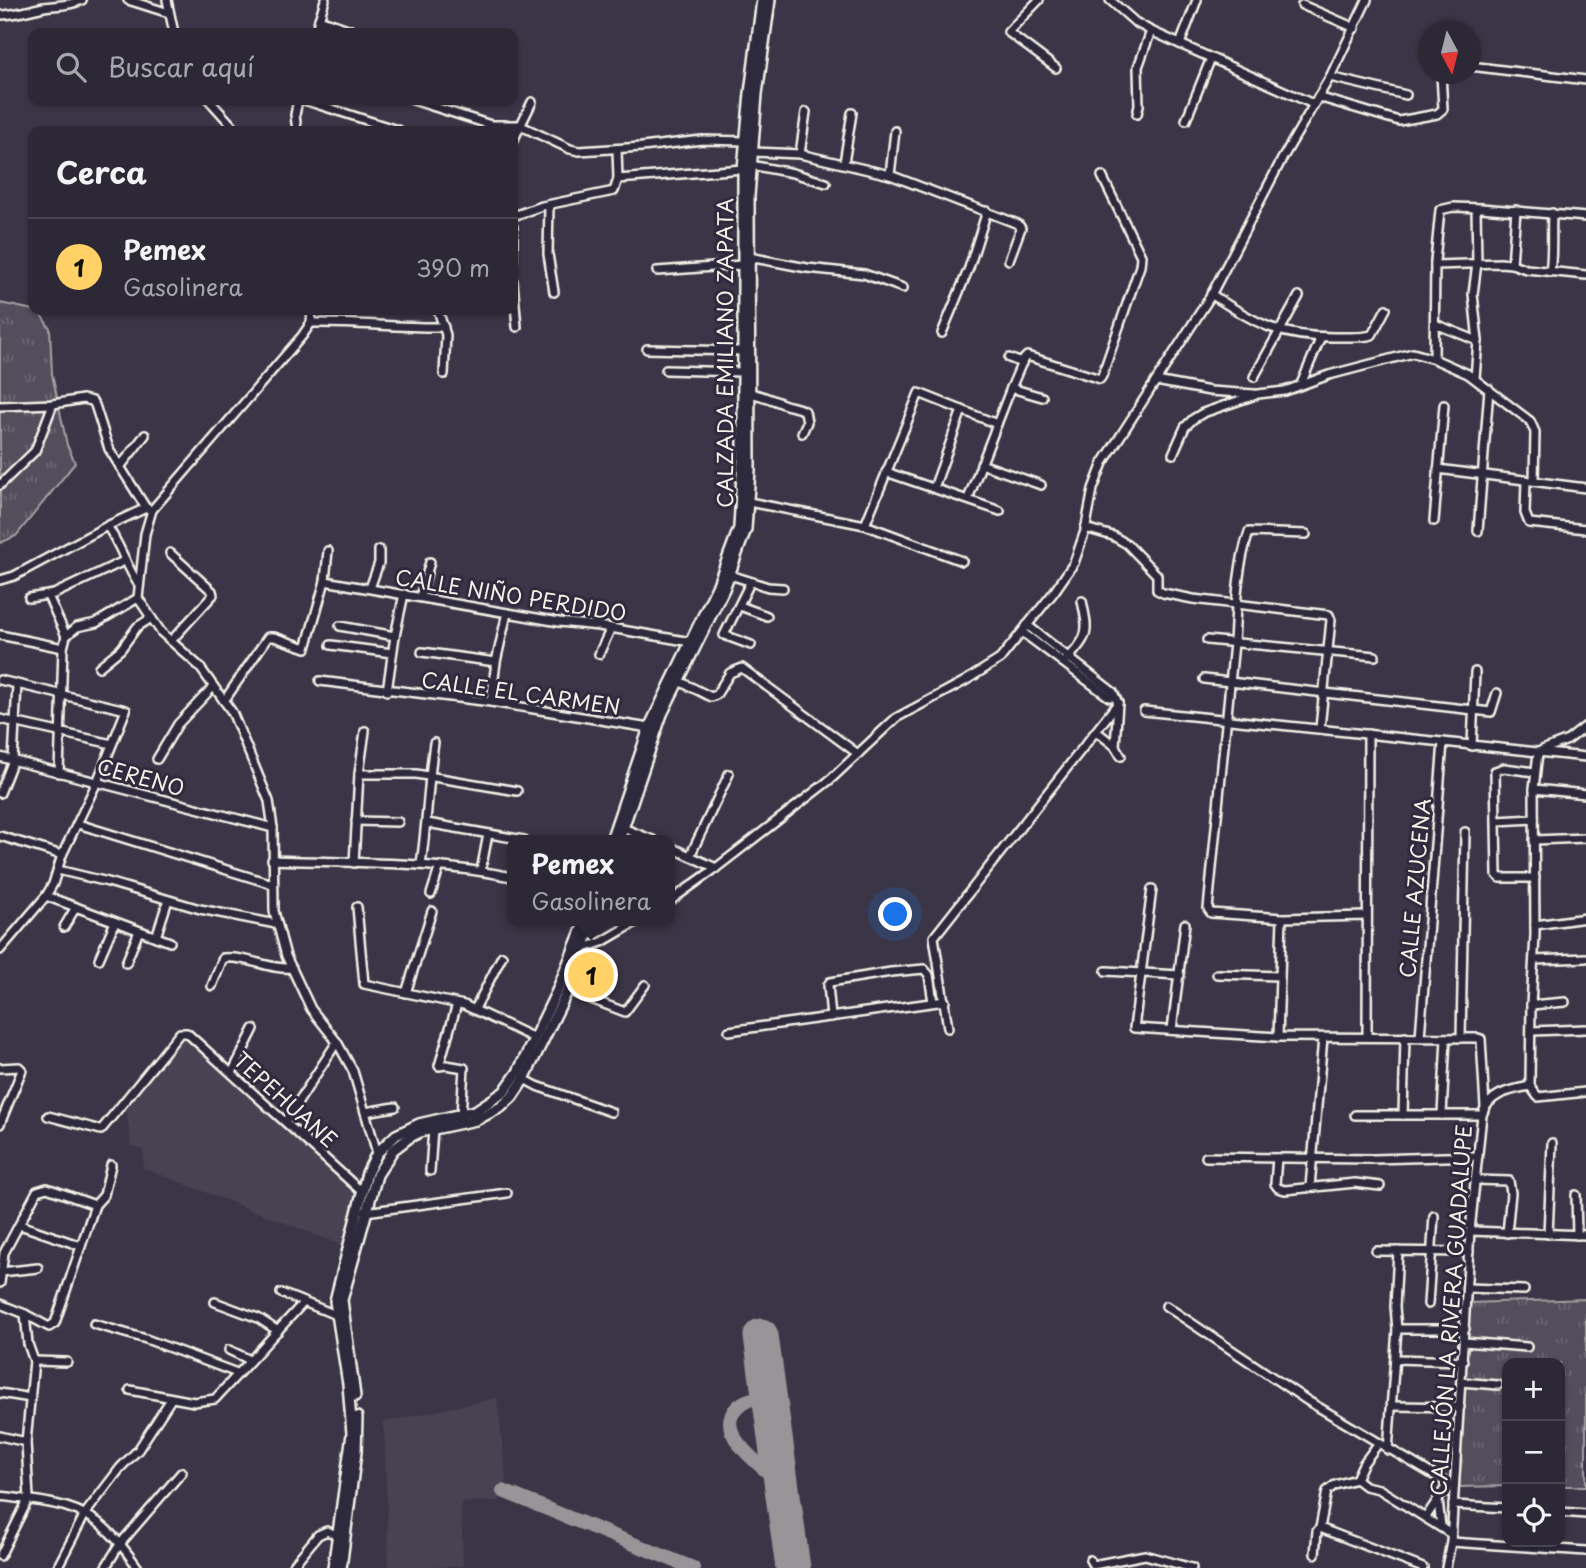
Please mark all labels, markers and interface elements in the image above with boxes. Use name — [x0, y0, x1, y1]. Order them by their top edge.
north arrow — [1418, 21, 1481, 84]
search box — [28, 28, 518, 105]
text: Buscar aquí — [108, 47, 254, 86]
icon: search — [52, 48, 90, 86]
text: Cerca — [56, 149, 147, 194]
street label: CALZADA EMILIANO ZAPATA — [708, 198, 740, 508]
text: Pemex — [123, 230, 206, 269]
text: 1 — [74, 250, 85, 285]
text: 390 m — [416, 250, 490, 285]
text: Gasolinera — [123, 269, 243, 304]
street label: CALLE NIÑO PERDIDO — [393, 560, 629, 628]
street label: CALLE EL CARMEN — [419, 662, 623, 722]
street label: CERENO — [94, 749, 188, 803]
street label: CALLE AZUCENA — [1390, 797, 1438, 979]
popup — [507, 835, 675, 926]
text: Pemex — [531, 844, 614, 883]
text: Gasolinera — [531, 883, 651, 918]
your location — [878, 897, 912, 931]
pin: 1 — [568, 949, 614, 1001]
street label: TEPEHUANE — [227, 1043, 345, 1155]
street label: CALLEJÓN LA RIVERA GUADALUPE — [1421, 1123, 1479, 1497]
map controls — [1502, 1358, 1565, 1547]
button: + — [1502, 1358, 1565, 1421]
button: − — [1502, 1421, 1565, 1484]
button: locate — [1502, 1484, 1565, 1547]

